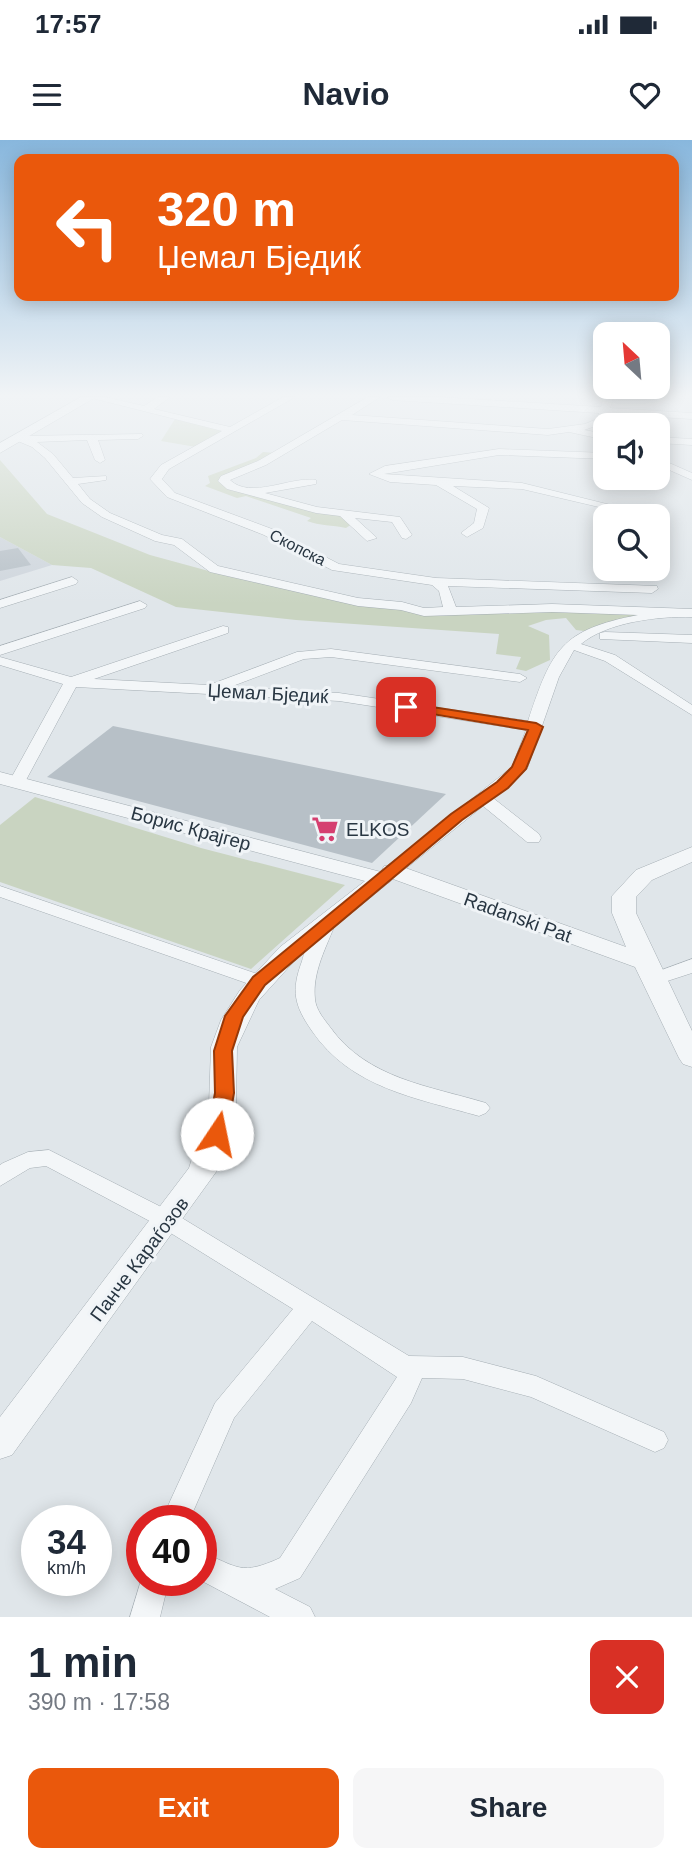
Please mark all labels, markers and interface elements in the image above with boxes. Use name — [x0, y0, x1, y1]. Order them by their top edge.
text: 17:57 — [35, 9, 102, 39]
icon: menu — [28, 76, 66, 114]
text: Navio — [302, 76, 390, 112]
icon: heart — [626, 76, 664, 114]
icon: left — [42, 182, 133, 273]
text: 320 m — [157, 182, 296, 236]
text: Џемал Бједиќ — [157, 239, 361, 275]
north arrow — [593, 322, 670, 399]
map controls — [593, 322, 670, 581]
button: sound — [593, 413, 670, 490]
button: search — [593, 504, 670, 581]
street label: Скопска — [267, 526, 329, 569]
pin — [376, 677, 436, 737]
street label: Џемал Бједиќ — [207, 680, 330, 707]
icon: arrive — [387, 688, 425, 726]
street label: Борис Крајгер — [129, 802, 253, 855]
supermarket icon: ELKOS — [310, 814, 340, 844]
place label: ELKOS — [346, 819, 409, 840]
street label: Radanski Pat — [461, 888, 575, 947]
position arrow — [180, 1097, 254, 1171]
street label: Панче Караѓозов — [86, 1193, 193, 1325]
speed limit sign: 40 — [126, 1505, 217, 1596]
text: 34 — [47, 1522, 86, 1561]
text: km/h — [47, 1558, 86, 1578]
text: 1 min — [28, 1639, 138, 1686]
button: close — [590, 1640, 664, 1714]
text: 390 m · 17:58 — [28, 1689, 170, 1715]
button: Exit — [28, 1768, 339, 1848]
button: Share — [353, 1768, 664, 1848]

